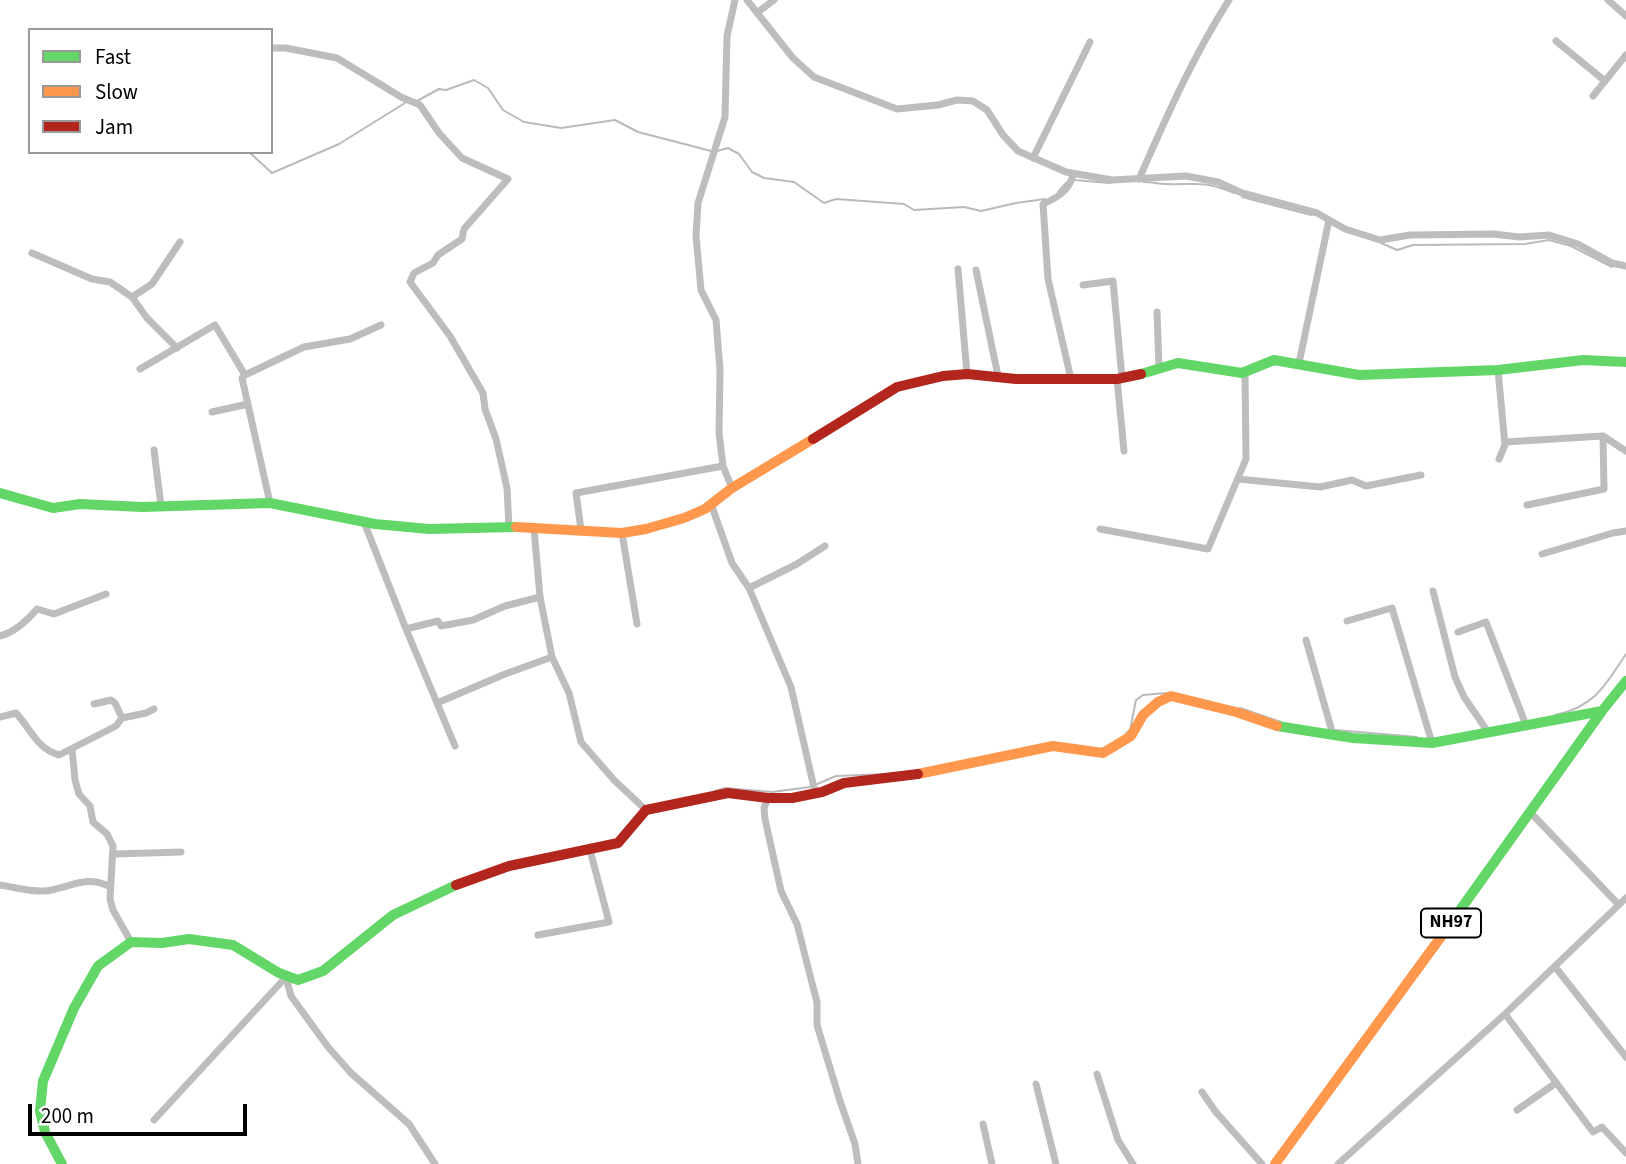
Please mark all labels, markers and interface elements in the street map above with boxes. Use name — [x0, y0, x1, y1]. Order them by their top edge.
legend — [28, 28, 273, 154]
text: Fast — [95, 42, 131, 72]
text: Slow — [95, 77, 138, 107]
text: Jam — [95, 112, 133, 142]
road number: NH97 — [1421, 908, 1481, 938]
scale bar — [32, 1090, 250, 1134]
text: 200 m — [41, 1101, 94, 1131]

